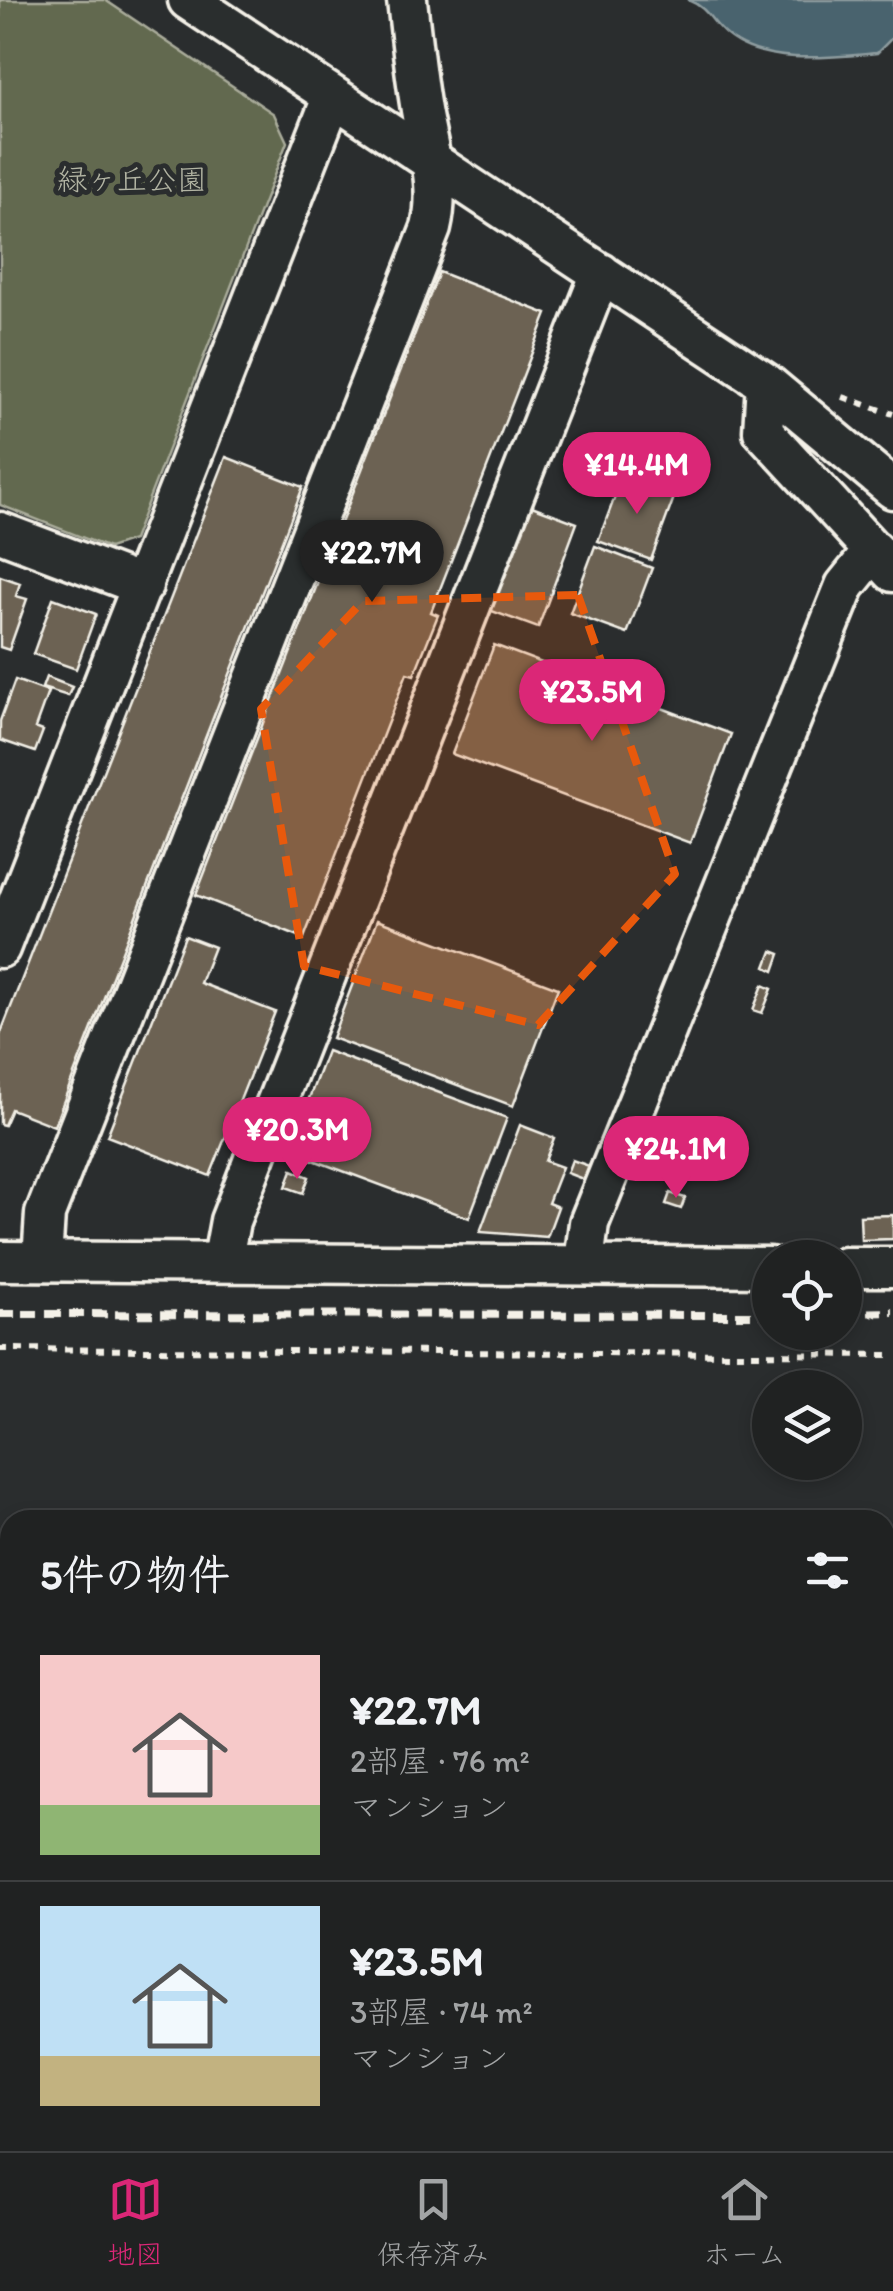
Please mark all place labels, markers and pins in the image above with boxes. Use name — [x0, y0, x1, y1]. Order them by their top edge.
pin: ¥14.4M — [556, 432, 718, 517]
pin: ¥22.7M — [291, 520, 453, 605]
pin: ¥23.5M — [511, 659, 673, 744]
pin: ¥20.3M — [216, 1097, 378, 1182]
pin: ¥24.1M — [595, 1116, 757, 1201]

